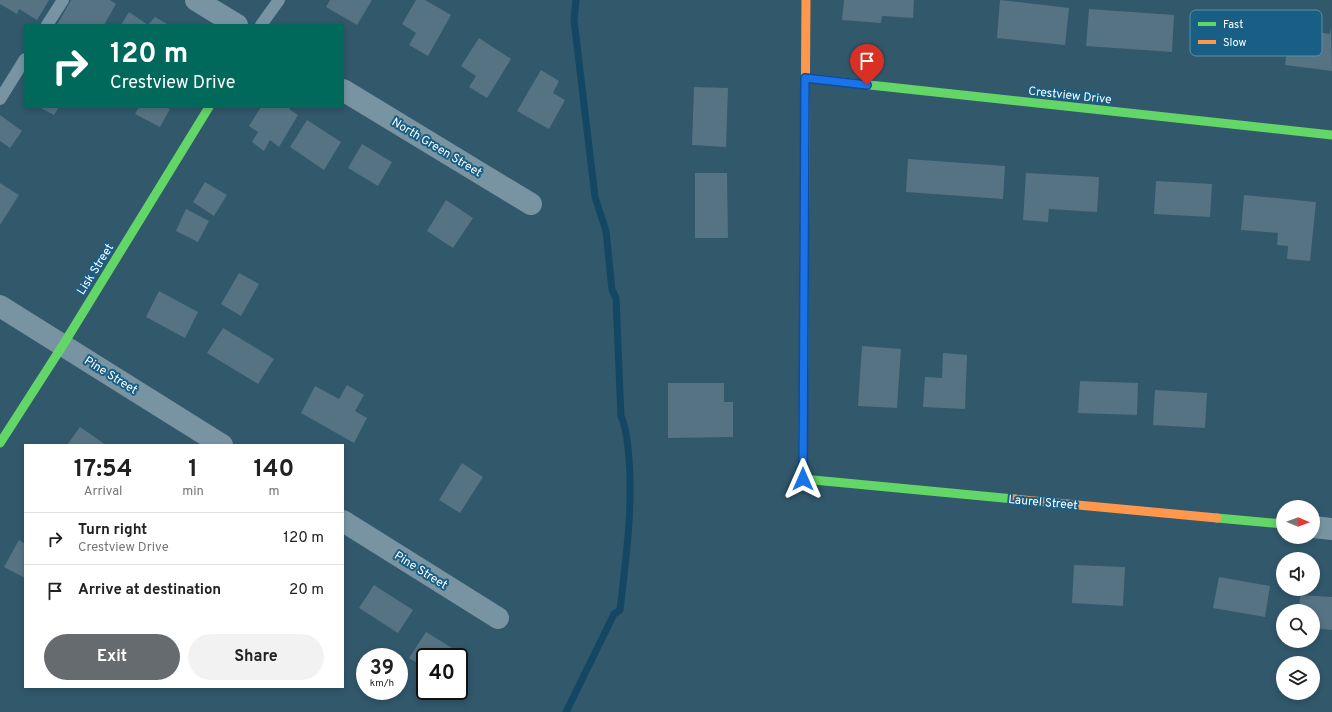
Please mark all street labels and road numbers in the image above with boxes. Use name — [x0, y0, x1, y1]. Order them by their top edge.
street label: Crestview Drive — [1027, 84, 1112, 108]
street label: North Green Street — [388, 115, 484, 181]
street label: Lisk Street — [74, 241, 118, 298]
street label: Pine Street — [81, 353, 140, 398]
street label: Laurel Street — [1008, 492, 1078, 514]
street label: Pine Street — [391, 548, 450, 593]

